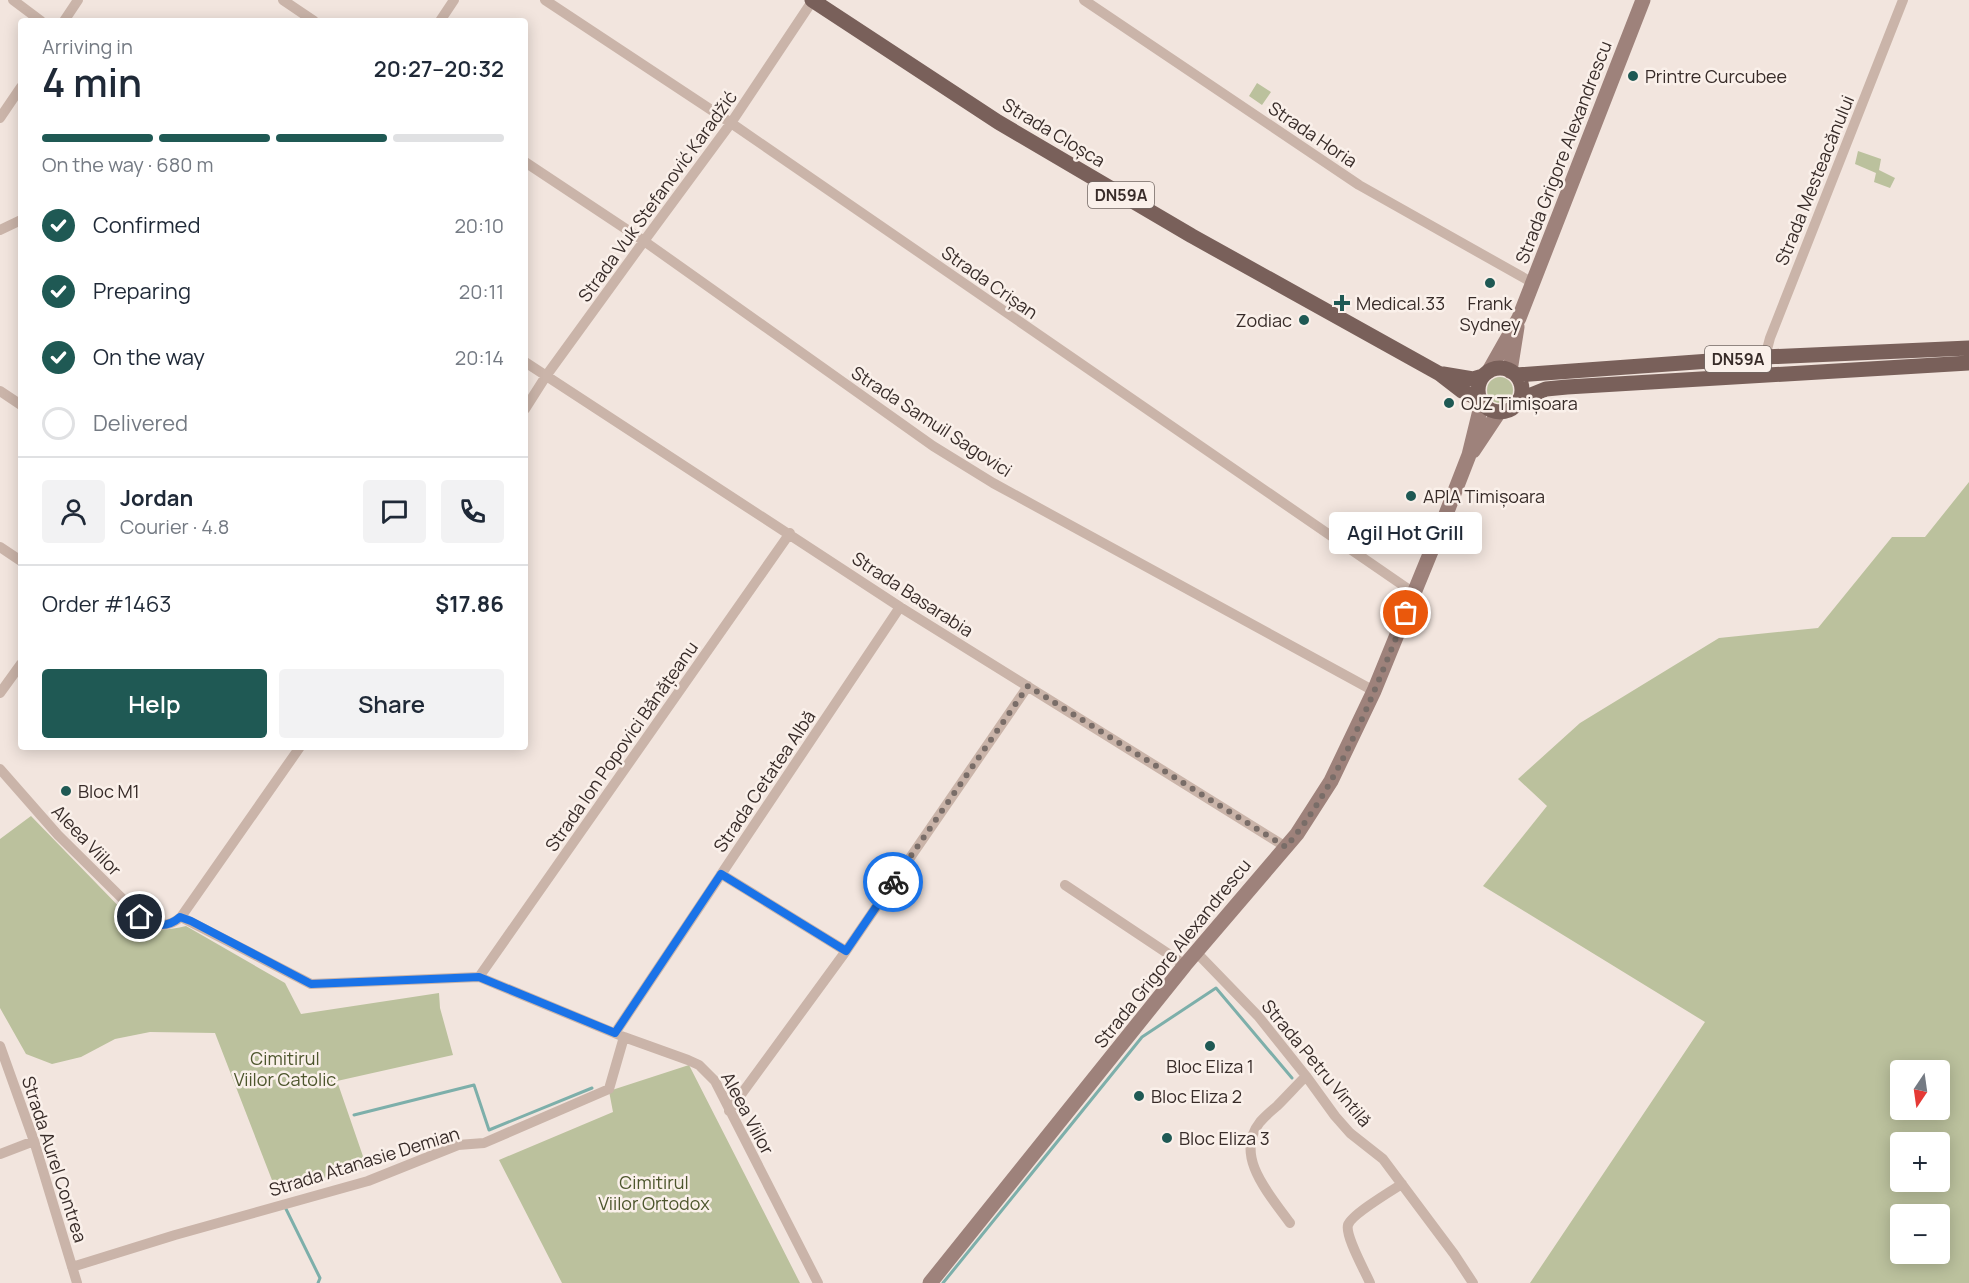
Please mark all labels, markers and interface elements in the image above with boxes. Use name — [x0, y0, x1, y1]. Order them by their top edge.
text: Arriving in — [42, 33, 133, 60]
street label: Strada Grigore Alexandrescu — [1509, 37, 1617, 267]
text: 20:27–20:32 — [374, 54, 504, 84]
text: 4 min — [42, 55, 142, 109]
place label: Printre Curcubee — [1645, 64, 1787, 88]
marker: Printre Curcubee — [1626, 69, 1640, 83]
street label: Strada Vuk Stefanović Karadžić — [572, 85, 742, 307]
street label: Strada Mesteacănului — [1769, 91, 1859, 269]
street label: Strada Cloșca — [998, 92, 1110, 172]
street label: Strada Horia — [1264, 95, 1362, 173]
text: On the way · 680 m — [42, 151, 213, 178]
road number: DN59A — [1088, 182, 1154, 208]
icon: check — [42, 209, 75, 242]
text: Confirmed — [93, 210, 201, 240]
text: 20:10 — [454, 212, 504, 239]
street label: Strada Crișan — [937, 240, 1043, 324]
icon: check — [42, 275, 75, 308]
text: Preparing — [93, 276, 191, 306]
marker: Frank Sydney — [1483, 276, 1497, 290]
text: 20:11 — [459, 278, 504, 305]
place label: Medical.33 — [1356, 291, 1445, 315]
place label: Frank Sydney — [1459, 291, 1521, 336]
marker: Medical.33 — [1333, 294, 1351, 312]
place label: Zodiac — [1235, 308, 1292, 332]
marker: Zodiac — [1297, 313, 1311, 327]
icon: check — [42, 341, 75, 374]
text: On the way — [93, 342, 205, 372]
text: 20:14 — [455, 344, 504, 371]
road number: DN59A — [1705, 346, 1771, 372]
street label: Strada Samuil Sagovici — [847, 360, 1017, 482]
place label: OJZ Timișoara — [1461, 391, 1578, 415]
marker: OJZ Timișoara — [1442, 396, 1456, 410]
text: Delivered — [93, 408, 188, 438]
button: person — [42, 480, 105, 543]
button: chat — [363, 480, 426, 543]
button: phone — [441, 480, 504, 543]
text: Jordan — [120, 483, 193, 513]
place label: APIA Timișoara — [1423, 484, 1545, 508]
marker: APIA Timișoara — [1404, 489, 1418, 503]
callout: Agil Hot Grill — [1330, 511, 1482, 553]
text: Courier · 4.8 — [120, 513, 229, 540]
text: Agil Hot Grill — [1347, 519, 1464, 546]
street label: Strada Basarabia — [848, 546, 978, 642]
pin — [1380, 587, 1431, 638]
text: Order #1463 — [42, 589, 171, 619]
text: $17.86 — [435, 589, 504, 619]
icon: bag — [1389, 596, 1422, 629]
street label: Strada Ion Popovici Bănățeanu — [539, 636, 703, 856]
button: Help — [42, 669, 267, 738]
button: Share — [279, 669, 504, 738]
street label: Strada Cetatea Albă — [708, 705, 820, 857]
place label: Bloc M1 — [78, 779, 140, 803]
marker: Bloc M1 — [59, 784, 73, 798]
street label: Aleea Viilor — [47, 799, 127, 881]
courier — [863, 852, 923, 912]
street label: Strada Grigore Alexandrescu — [1088, 853, 1256, 1053]
icon: bike — [877, 866, 910, 899]
pin — [114, 891, 165, 942]
icon: home — [123, 900, 156, 933]
street label: Strada Petru Vintilă — [1257, 994, 1377, 1132]
marker: Bloc Eliza 1 — [1203, 1039, 1217, 1053]
park label: Cimitirul Viilor Catolic — [234, 1046, 336, 1091]
place label: Bloc Eliza 1 — [1166, 1054, 1254, 1078]
north arrow — [1890, 1060, 1950, 1120]
map controls — [1890, 1060, 1950, 1264]
street label: Aleea Viilor — [716, 1067, 780, 1159]
street label: Strada Aurel Contrea — [17, 1073, 93, 1245]
place label: Bloc Eliza 2 — [1151, 1084, 1242, 1108]
marker: Bloc Eliza 2 — [1132, 1089, 1146, 1103]
street label: Strada Atanasie Demian — [266, 1121, 462, 1201]
place label: Bloc Eliza 3 — [1179, 1126, 1270, 1150]
marker: Bloc Eliza 3 — [1160, 1131, 1174, 1145]
button: + — [1890, 1132, 1950, 1192]
park label: Cimitirul Viilor Ortodox — [598, 1170, 710, 1215]
button: − — [1890, 1204, 1950, 1264]

